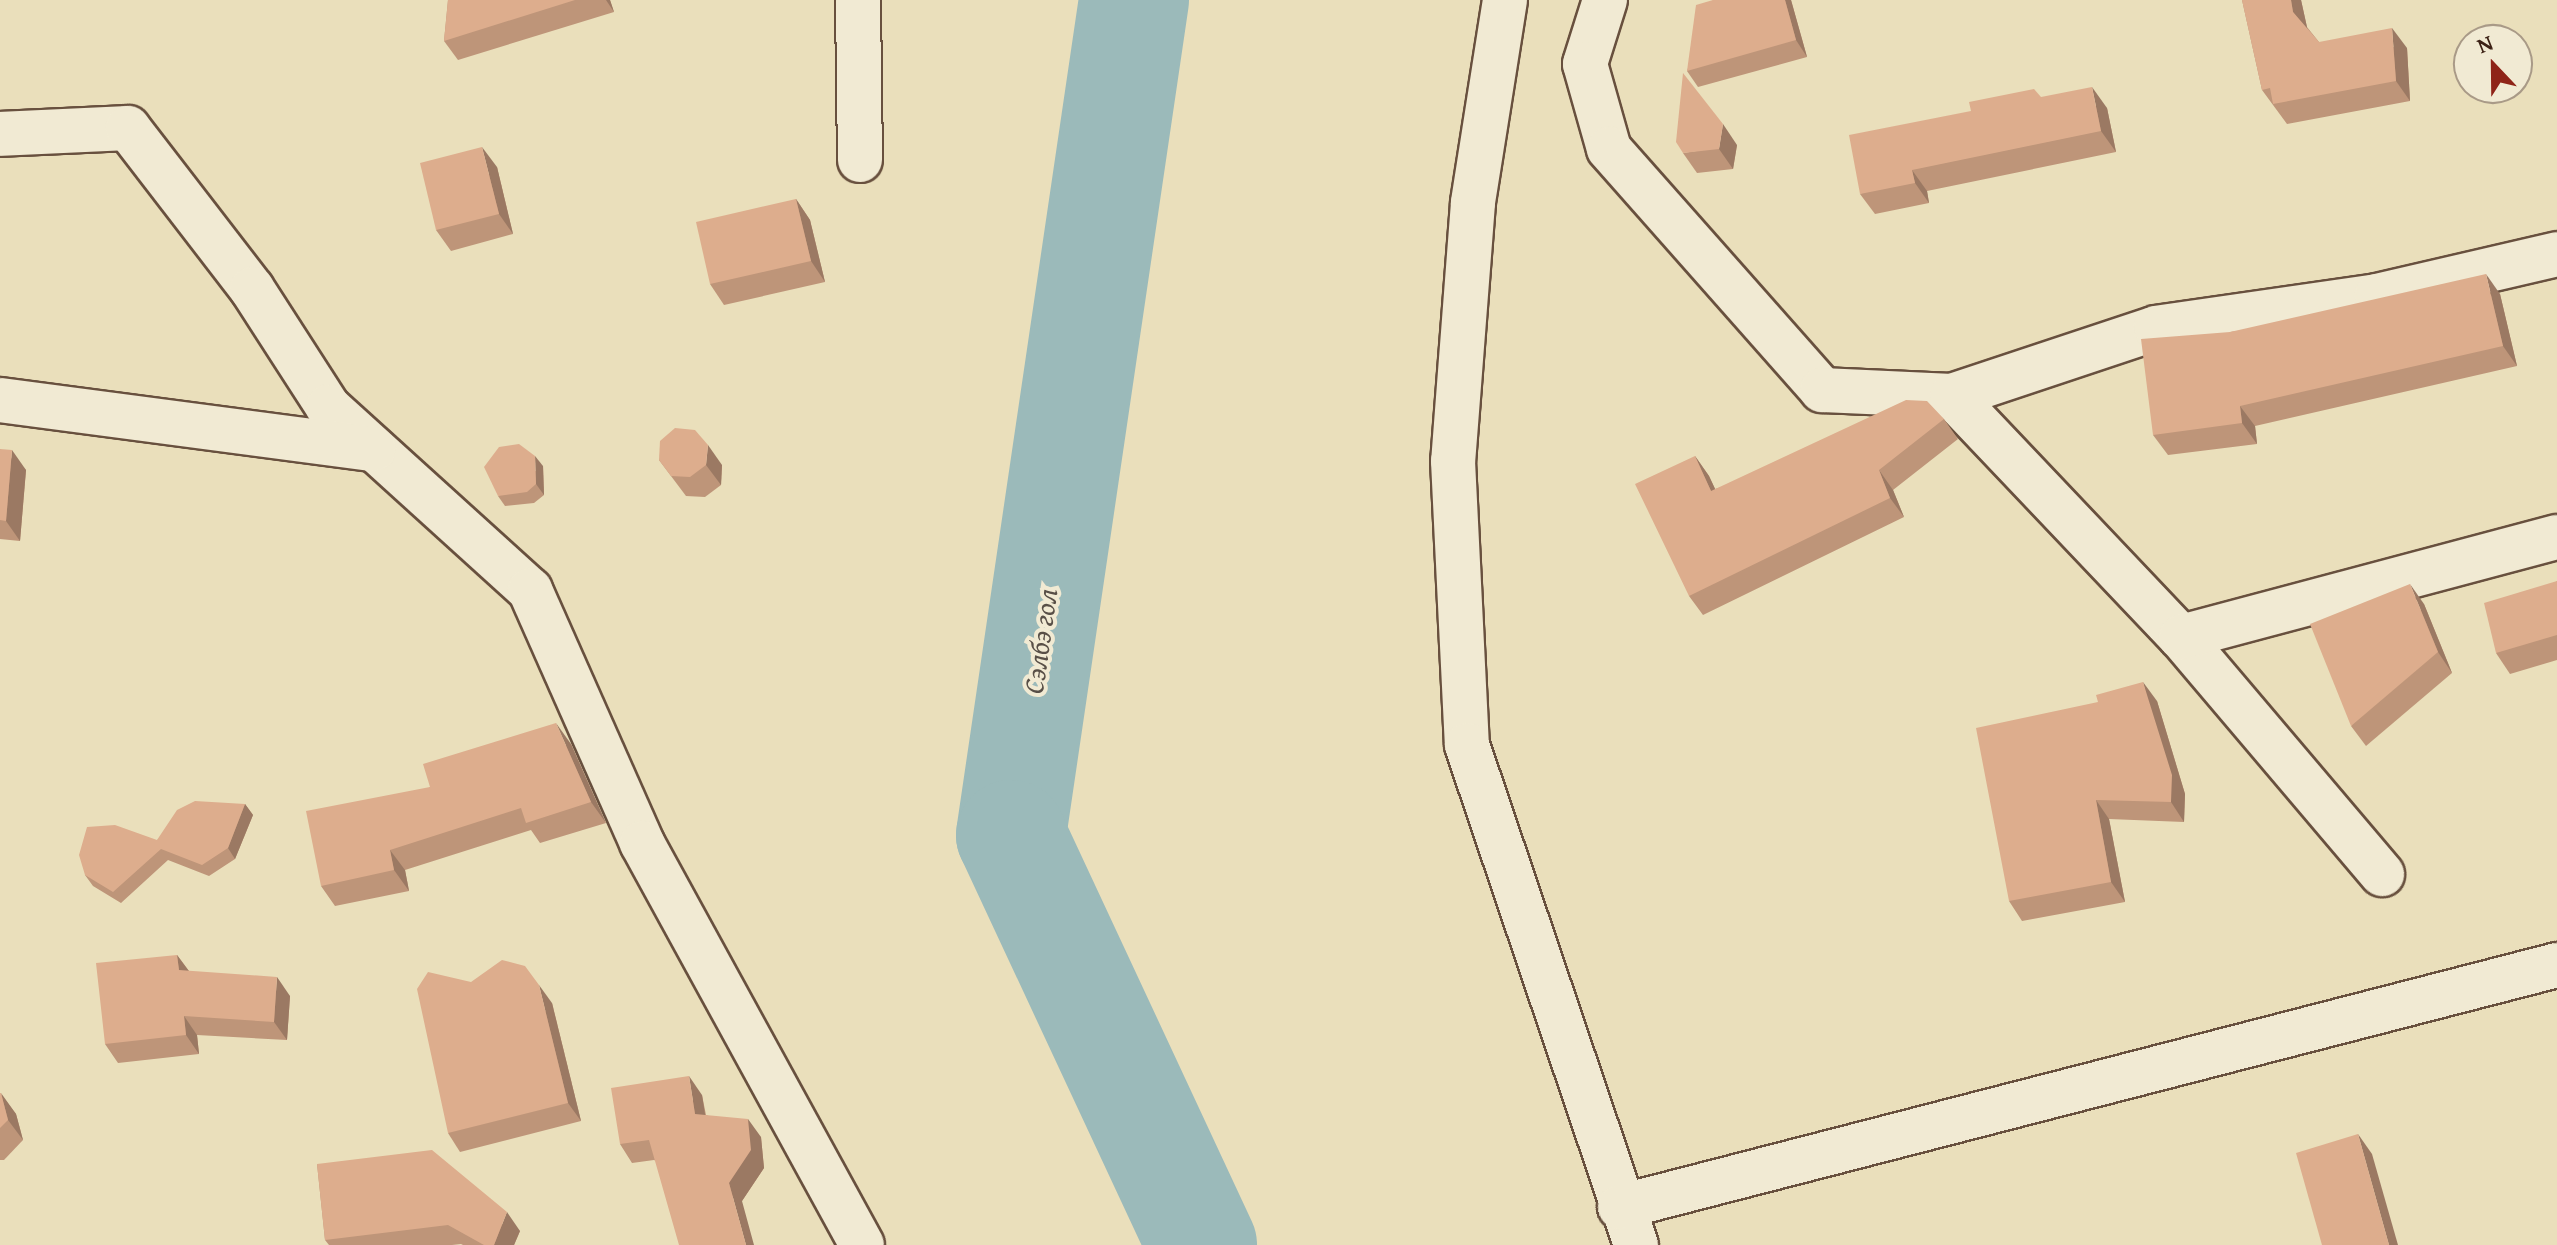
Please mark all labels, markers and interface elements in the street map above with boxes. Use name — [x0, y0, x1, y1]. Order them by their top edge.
north arrow — [2453, 24, 2533, 104]
text: N — [2472, 26, 2498, 61]
water label: Сэлбэ гол — [1016, 586, 1064, 696]

